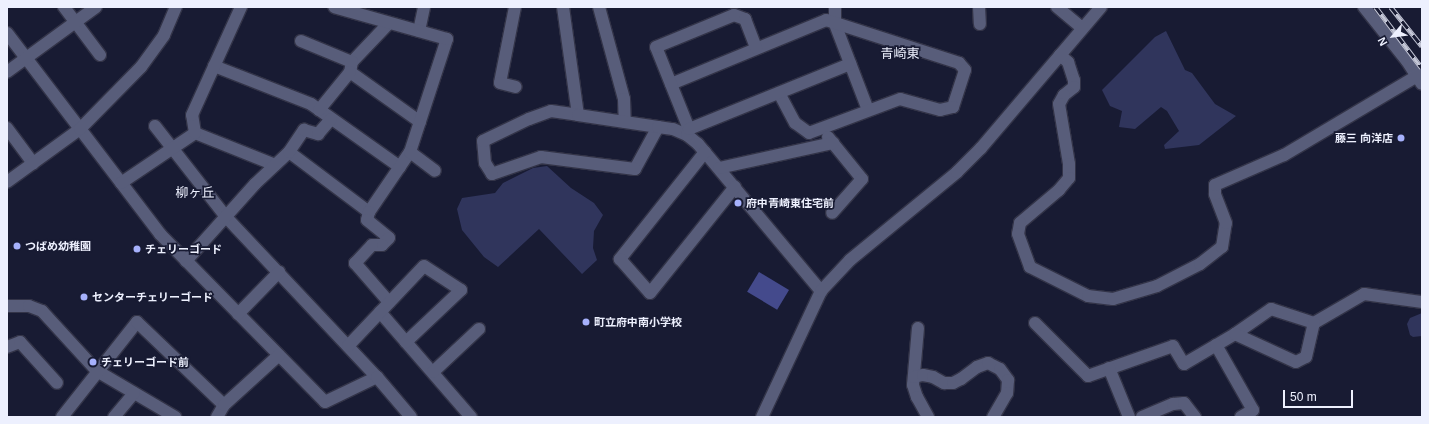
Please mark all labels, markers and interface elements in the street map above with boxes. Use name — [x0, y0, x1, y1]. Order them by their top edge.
north arrow — [1373, 16, 1413, 56]
text: N — [1375, 35, 1390, 48]
district label: 青崎東 — [881, 46, 919, 62]
place label: 藤三 向洋店 — [1335, 131, 1393, 145]
marker: 藤三 向洋店 — [1396, 133, 1406, 143]
district label: 柳ヶ丘 — [176, 185, 214, 201]
place label: 府中青崎東住宅前 — [746, 196, 834, 210]
marker: 府中青崎東住宅前 — [733, 198, 743, 208]
place label: つばめ幼稚園 — [25, 239, 91, 253]
marker: つばめ幼稚園 — [12, 241, 22, 251]
place label: チェリーゴード — [145, 242, 222, 256]
marker: チェリーゴード — [132, 244, 142, 254]
place label: センターチェリーゴード — [92, 290, 213, 304]
marker: センターチェリーゴード — [79, 292, 89, 302]
place label: 町立府中南小学校 — [594, 315, 682, 329]
marker: 町立府中南小学校 — [581, 317, 591, 327]
place label: チェリーゴード前 — [101, 355, 189, 369]
marker: チェリーゴード前 — [88, 357, 98, 367]
scale bar — [1285, 382, 1355, 408]
text: 50 m — [1290, 390, 1317, 404]

